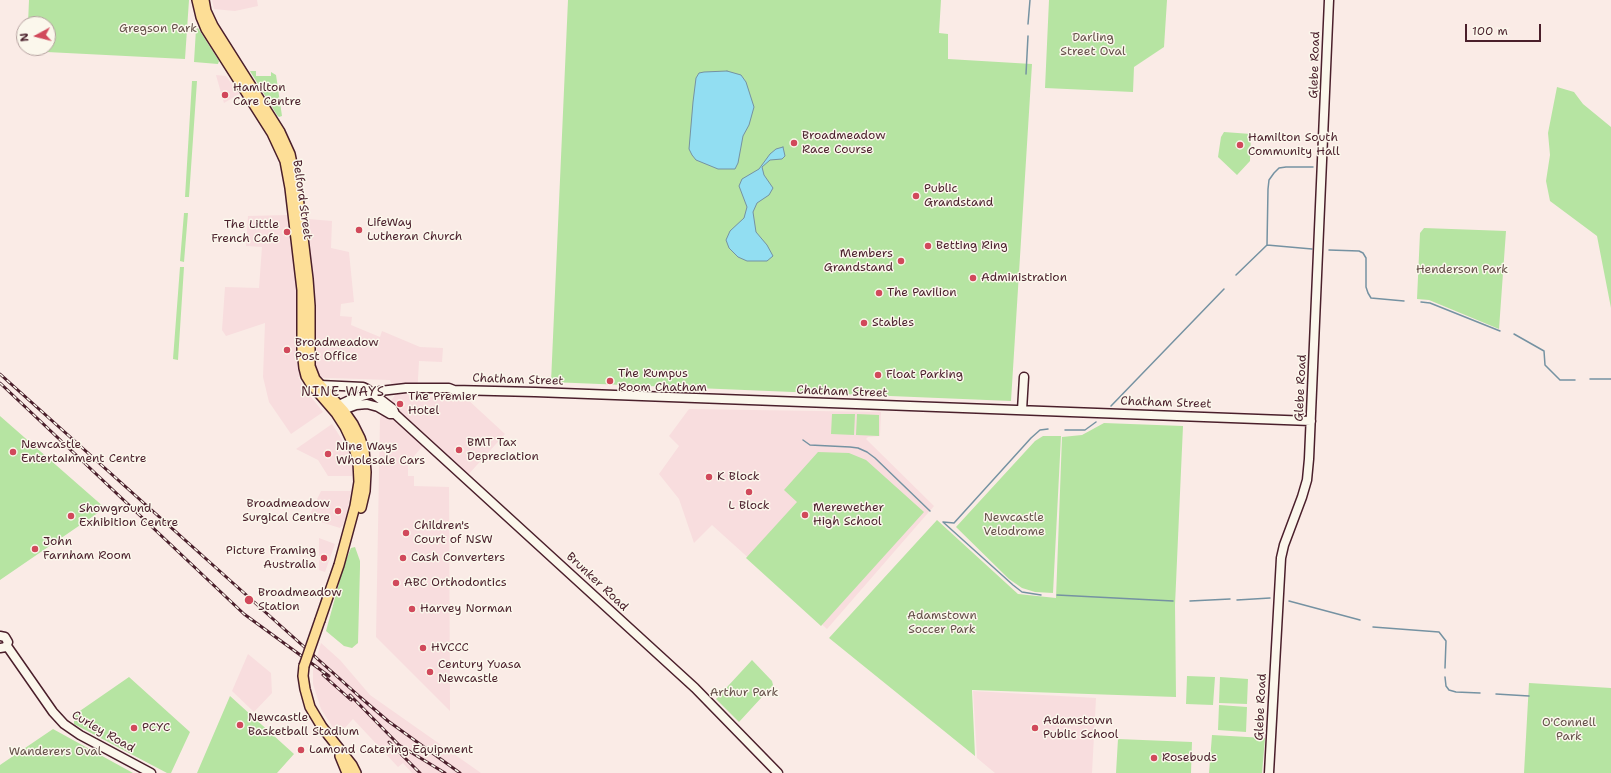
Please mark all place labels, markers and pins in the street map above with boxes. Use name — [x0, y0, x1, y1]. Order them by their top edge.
place label: Hamilton Care Centre — [233, 81, 301, 109]
marker: Hamilton Care Centre — [220, 90, 230, 100]
place label: Broadmeadow Race Course — [802, 129, 886, 157]
place label: Hamilton South Community Hall — [1248, 131, 1340, 159]
marker: Broadmeadow Race Course — [789, 138, 799, 148]
marker: Hamilton South Community Hall — [1235, 140, 1245, 150]
place label: Public Grandstand — [924, 182, 993, 210]
marker: Public Grandstand — [911, 191, 921, 201]
place label: LifeWay Lutheran Church — [367, 216, 462, 244]
place label: The Little French Cafe — [211, 218, 279, 246]
marker: LifeWay Lutheran Church — [354, 225, 364, 235]
marker: The Little French Cafe — [282, 227, 292, 237]
place label: Betting Ring — [936, 239, 1008, 253]
marker: Betting Ring — [923, 241, 933, 251]
place label: Members Grandstand — [824, 247, 893, 275]
marker: Members Grandstand — [896, 256, 906, 266]
place label: Administration — [981, 271, 1067, 285]
marker: Administration — [968, 273, 978, 283]
place label: The Pavilion — [887, 286, 957, 300]
marker: The Pavilion — [874, 288, 884, 298]
place label: Stables — [872, 316, 914, 330]
marker: Stables — [859, 318, 869, 328]
place label: Broadmeadow Post Office — [295, 336, 379, 364]
marker: Broadmeadow Post Office — [282, 345, 292, 355]
place label: The Rumpus Room Chatham — [618, 367, 707, 395]
place label: Float Parking — [886, 368, 963, 382]
marker: Float Parking — [873, 370, 883, 380]
marker: The Rumpus Room Chatham — [605, 376, 615, 386]
place label: The Premier Hotel — [408, 390, 477, 418]
marker: The Premier Hotel — [395, 399, 405, 409]
place label: BMT Tax Depreciation — [467, 436, 539, 464]
place label: Newcastle Entertainment Centre — [21, 438, 147, 466]
place label: Nine Ways Wholesale Cars — [336, 440, 425, 468]
marker: BMT Tax Depreciation — [454, 445, 464, 455]
marker: Newcastle Entertainment Centre — [8, 447, 18, 457]
marker: Nine Ways Wholesale Cars — [323, 449, 333, 459]
place label: K Block — [717, 470, 760, 484]
marker: K Block — [704, 472, 714, 482]
marker: L Block — [744, 487, 754, 497]
place label: Broadmeadow Surgical Centre — [242, 497, 330, 525]
place label: L Block — [728, 499, 770, 513]
place label: Merewether High School — [813, 501, 884, 529]
place label: Showground Exhibition Centre — [79, 502, 178, 530]
marker: Broadmeadow Surgical Centre — [333, 506, 343, 516]
marker: Merewether High School — [800, 510, 810, 520]
marker: Showground Exhibition Centre — [66, 511, 76, 521]
place label: Children's Court of NSW — [414, 519, 493, 547]
marker: Children's Court of NSW — [401, 528, 411, 538]
place label: John Farnham Room — [43, 535, 131, 563]
marker: John Farnham Room — [30, 544, 40, 554]
place label: Picture Framing Australia — [226, 544, 316, 572]
place label: Cash Converters — [411, 551, 505, 565]
marker: Picture Framing Australia — [319, 553, 329, 563]
marker: Cash Converters — [398, 553, 408, 563]
place label: ABC Orthodontics — [404, 576, 507, 590]
marker: ABC Orthodontics — [391, 578, 401, 588]
place label: Broadmeadow Station — [258, 586, 342, 614]
marker: Broadmeadow Station — [243, 594, 255, 606]
place label: Harvey Norman — [420, 602, 512, 616]
marker: Harvey Norman — [407, 604, 417, 614]
place label: HVCCC — [431, 641, 469, 655]
marker: HVCCC — [418, 643, 428, 653]
place label: Century Yuasa Newcastle — [438, 658, 521, 686]
marker: Century Yuasa Newcastle — [425, 667, 435, 677]
place label: Newcastle Basketball Stadium — [248, 711, 359, 739]
place label: Adamstown Public School — [1043, 714, 1118, 742]
marker: Newcastle Basketball Stadium — [235, 720, 245, 730]
place label: PCYC — [142, 721, 170, 735]
marker: PCYC — [129, 723, 139, 733]
marker: Adamstown Public School — [1030, 723, 1040, 733]
place label: Lamond Catering Equipment — [309, 743, 473, 757]
marker: Lamond Catering Equipment — [296, 745, 306, 755]
place label: Rosebuds — [1162, 751, 1217, 765]
marker: Rosebuds — [1149, 753, 1159, 763]

